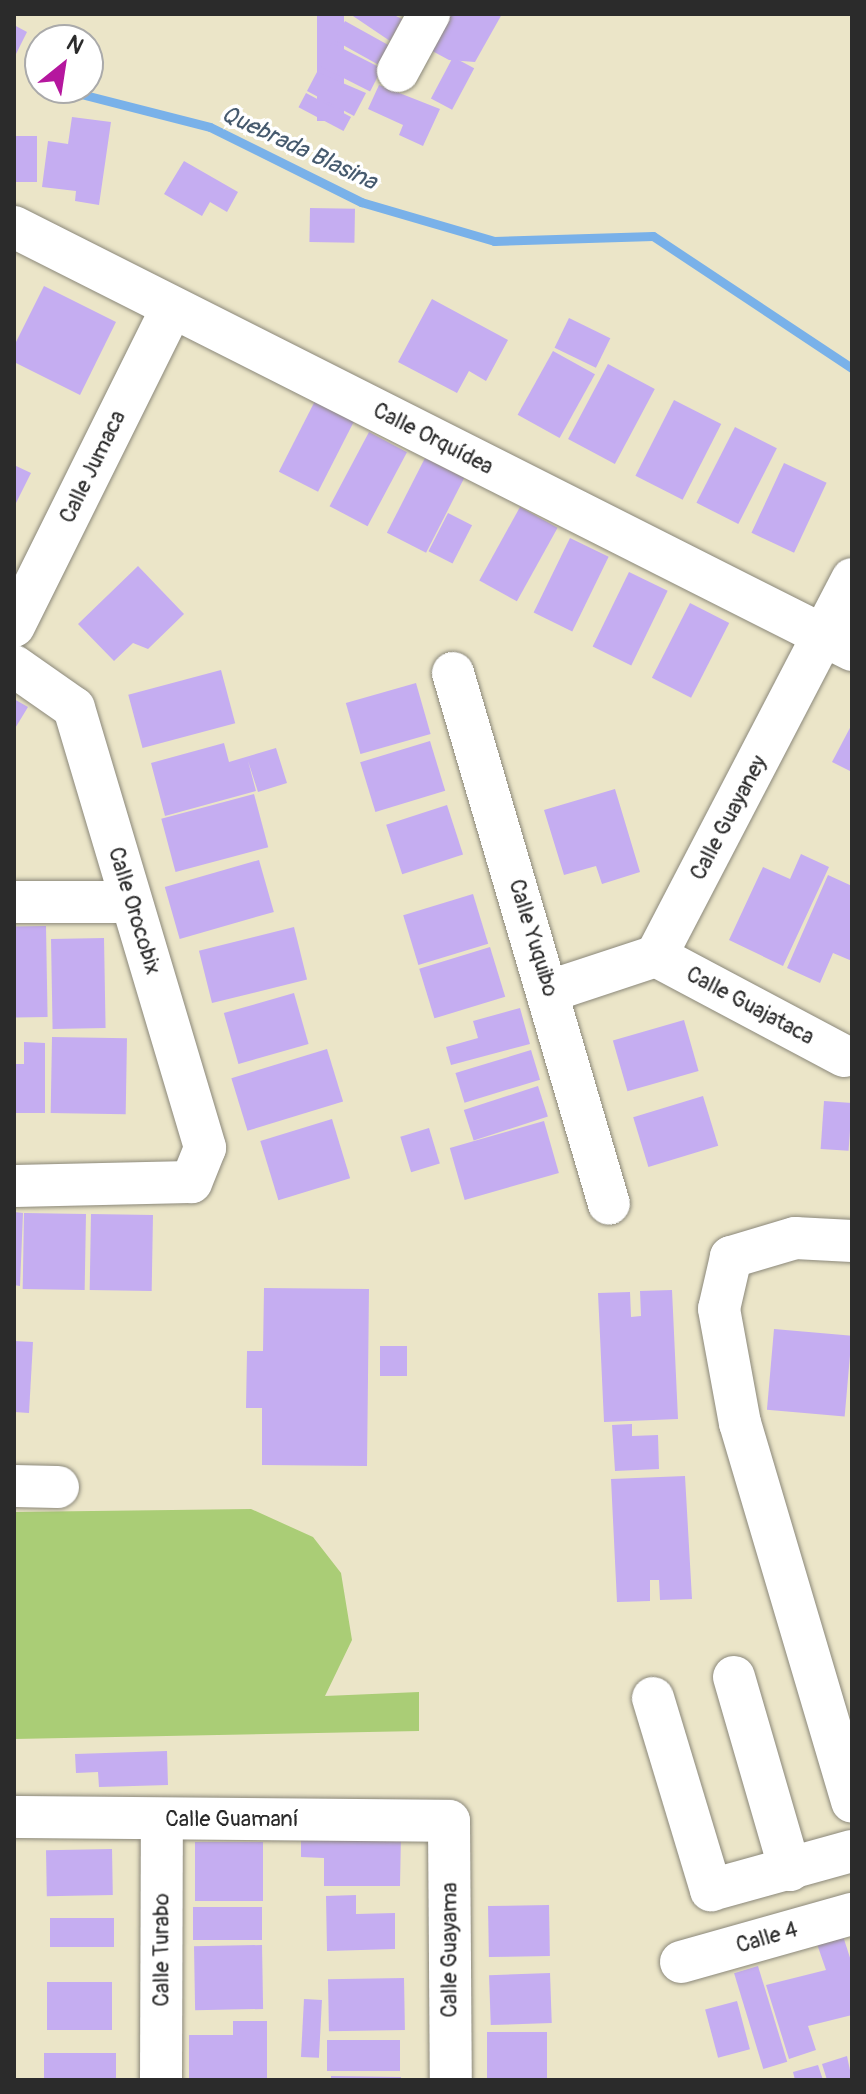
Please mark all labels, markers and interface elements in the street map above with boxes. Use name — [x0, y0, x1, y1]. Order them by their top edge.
north arrow — [24, 24, 104, 104]
text: N — [62, 29, 88, 61]
water label: Quebrada Blasina — [217, 99, 381, 197]
street label: Calle Orquídea — [369, 397, 497, 481]
street label: Calle Jumaca — [54, 406, 132, 528]
street label: Calle Guayaney — [685, 751, 773, 885]
street label: Calle Orocobix — [102, 844, 166, 978]
street label: Calle Yuquibo — [503, 876, 563, 1000]
street label: Calle Guajataca — [682, 961, 818, 1051]
street label: Calle Guamaní — [165, 1807, 299, 1833]
street label: Calle Guayama — [437, 1882, 463, 2018]
street label: Calle Turabo — [149, 1893, 175, 2007]
street label: Calle 4 — [733, 1917, 801, 1959]

